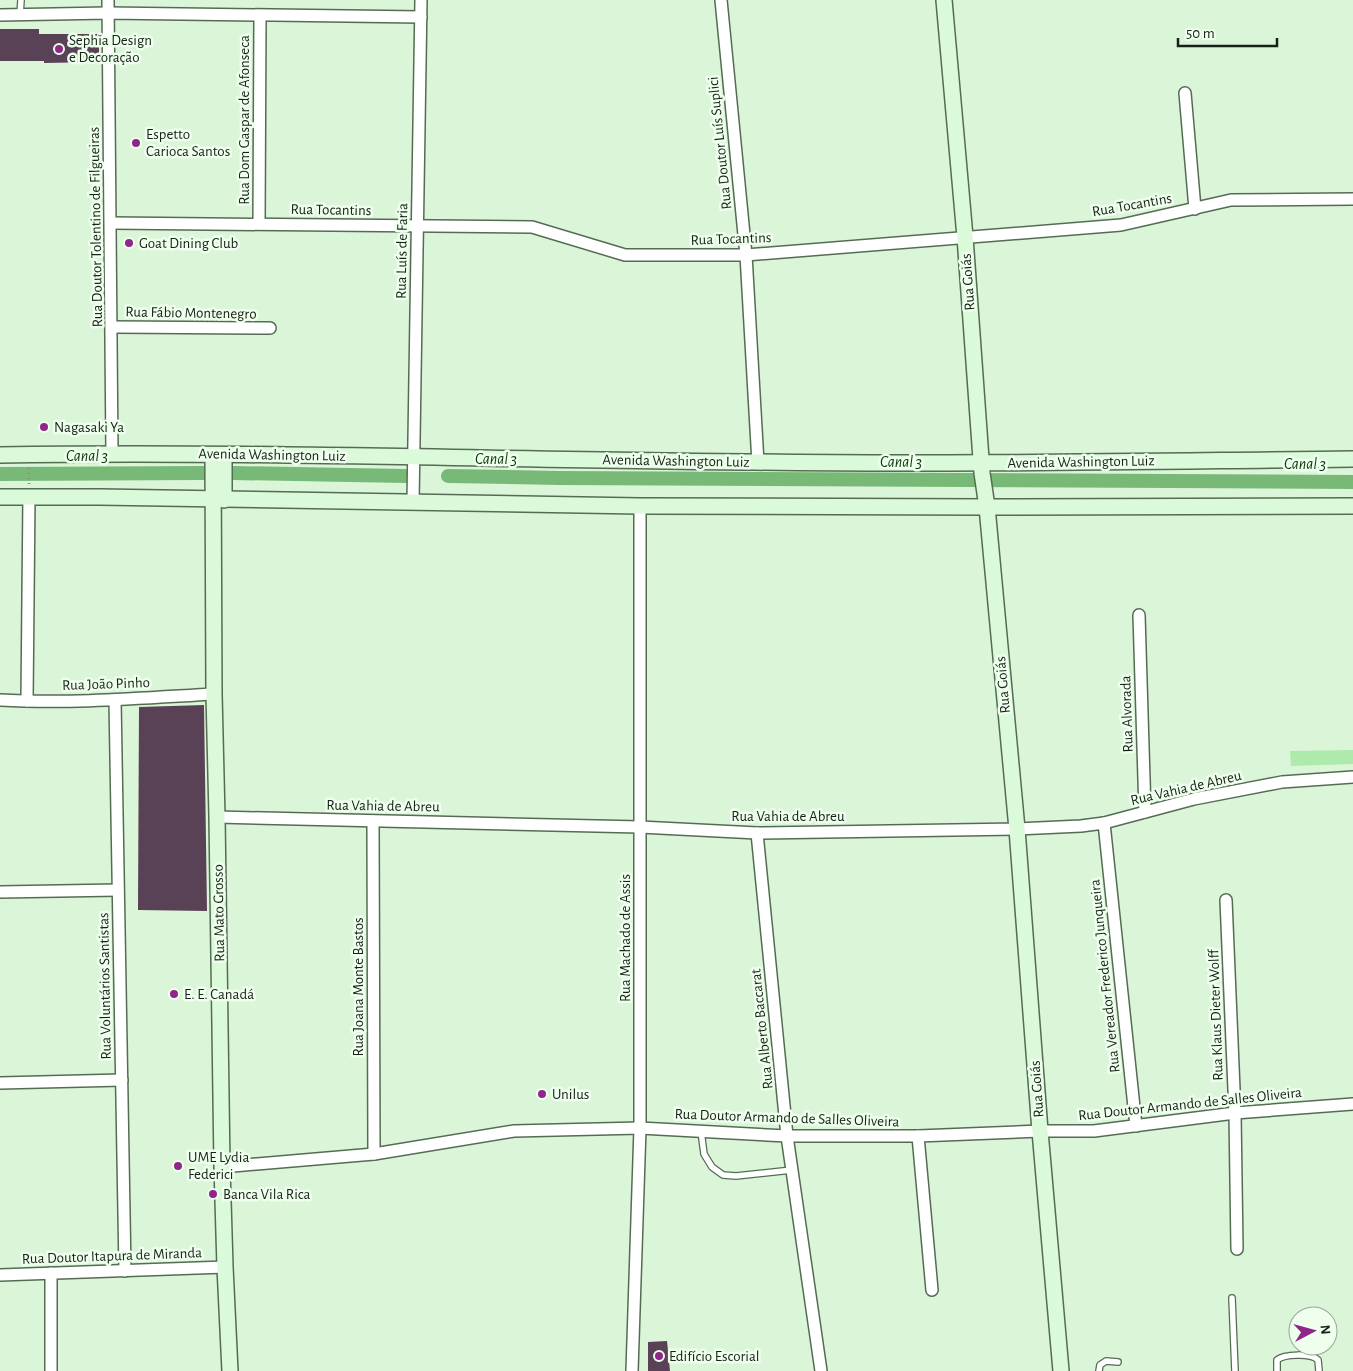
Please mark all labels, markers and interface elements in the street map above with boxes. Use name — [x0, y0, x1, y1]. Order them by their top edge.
scale bar — [1178, 15, 1277, 47]
text: 50 m — [1186, 26, 1215, 41]
place label: Sephia Design e Decoração — [69, 33, 152, 65]
street label: Rua Dom Gaspar de Afonseca — [237, 35, 252, 205]
marker: Sephia Design e Decoração — [53, 43, 65, 55]
street label: Rua Doutor Luís Suplici — [706, 76, 734, 210]
street label: Rua Doutor Tolentino de Filgueiras — [87, 127, 105, 327]
place label: Espetto Carioca Santos — [146, 127, 230, 159]
marker: Espetto Carioca Santos — [130, 137, 142, 149]
street label: Rua Tocantins — [1091, 191, 1173, 219]
street label: Rua Tocantins — [291, 202, 371, 218]
street label: Rua Luís de Faria — [394, 203, 410, 299]
street label: Rua Tocantins — [690, 230, 772, 248]
place label: Goat Dining Club — [139, 236, 239, 251]
marker: Goat Dining Club — [123, 237, 135, 249]
street label: Rua Goiás — [959, 253, 977, 311]
street label: Rua Fábio Montenegro — [125, 304, 257, 322]
place label: Nagasaki Ya — [54, 420, 124, 435]
marker: Nagasaki Ya — [38, 421, 50, 433]
street label: Avenida Washington Luiz — [198, 446, 346, 464]
water label: Canal 3 — [66, 448, 108, 464]
water label: Canal 3 — [475, 451, 517, 467]
street label: Avenida Washington Luiz — [602, 452, 750, 470]
street label: Avenida Washington Luiz — [1007, 453, 1155, 471]
water label: Canal 3 — [880, 454, 922, 470]
water label: Canal 3 — [1284, 456, 1326, 472]
street label: Rua Goiás — [993, 656, 1013, 714]
street label: Rua João Pinho — [62, 675, 150, 693]
street label: Rua Alvorada — [1118, 675, 1136, 753]
street label: Rua Vahia de Abreu — [1129, 768, 1243, 808]
street label: Rua Vahia de Abreu — [326, 798, 440, 814]
street label: Rua Vahia de Abreu — [731, 809, 845, 824]
street label: Rua Mato Grosso — [211, 864, 227, 962]
street label: Rua Machado de Assis — [618, 874, 633, 1002]
street label: Rua Vereador Frederico Junqueira — [1087, 878, 1123, 1073]
street label: Rua Voluntários Santistas — [96, 912, 114, 1060]
street label: Rua Joana Monte Bastos — [351, 917, 366, 1057]
street label: Rua Klaus Dieter Wolff — [1206, 948, 1226, 1081]
street label: Rua Alberto Baccarat — [748, 968, 776, 1090]
place label: E. E. Canadá — [184, 987, 254, 1002]
marker: E. E. Canadá — [168, 988, 180, 1000]
street label: Rua Goiás — [1028, 1060, 1046, 1118]
street label: Rua Doutor Armando de Salles Oliveira — [1077, 1085, 1303, 1123]
place label: Unilus — [552, 1087, 589, 1102]
marker: Unilus — [536, 1088, 548, 1100]
street label: Rua Doutor Armando de Salles Oliveira — [674, 1107, 900, 1129]
place label: UME Lydia Federici — [188, 1150, 249, 1182]
marker: UME Lydia Federici — [172, 1160, 184, 1172]
place label: Banca Vila Rica — [223, 1187, 310, 1202]
marker: Banca Vila Rica — [207, 1188, 219, 1200]
street label: Rua Doutor Itapura de Miranda — [22, 1245, 202, 1267]
north arrow — [1288, 1306, 1338, 1356]
text: N — [1317, 1324, 1332, 1335]
place label: Edifício Escorial — [669, 1349, 760, 1364]
marker: Edifício Escorial — [653, 1350, 665, 1362]

